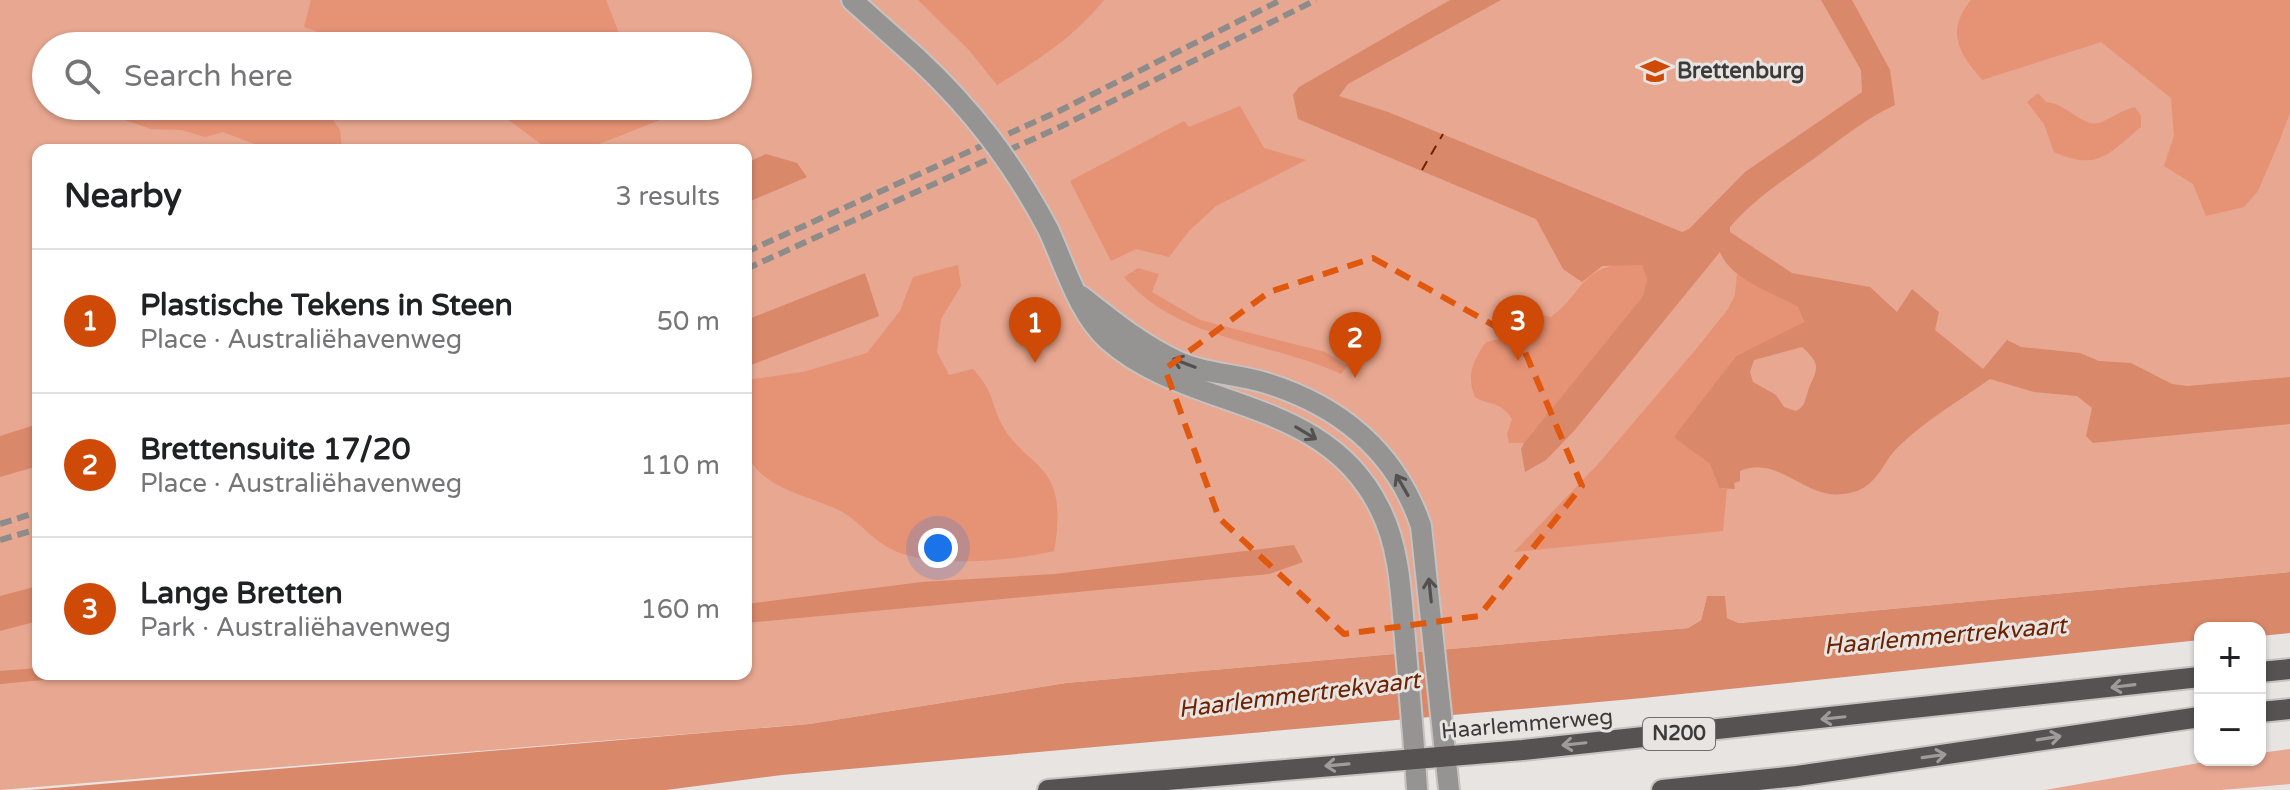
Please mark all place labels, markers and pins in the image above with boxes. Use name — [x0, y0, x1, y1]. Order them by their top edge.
school or university icon: Brettenburg — [1640, 56, 1670, 86]
place label: Brettenburg — [1677, 58, 1804, 84]
pin: 3 — [1492, 295, 1544, 361]
pin: 1 — [1009, 297, 1061, 363]
pin: 2 — [1329, 312, 1381, 378]

